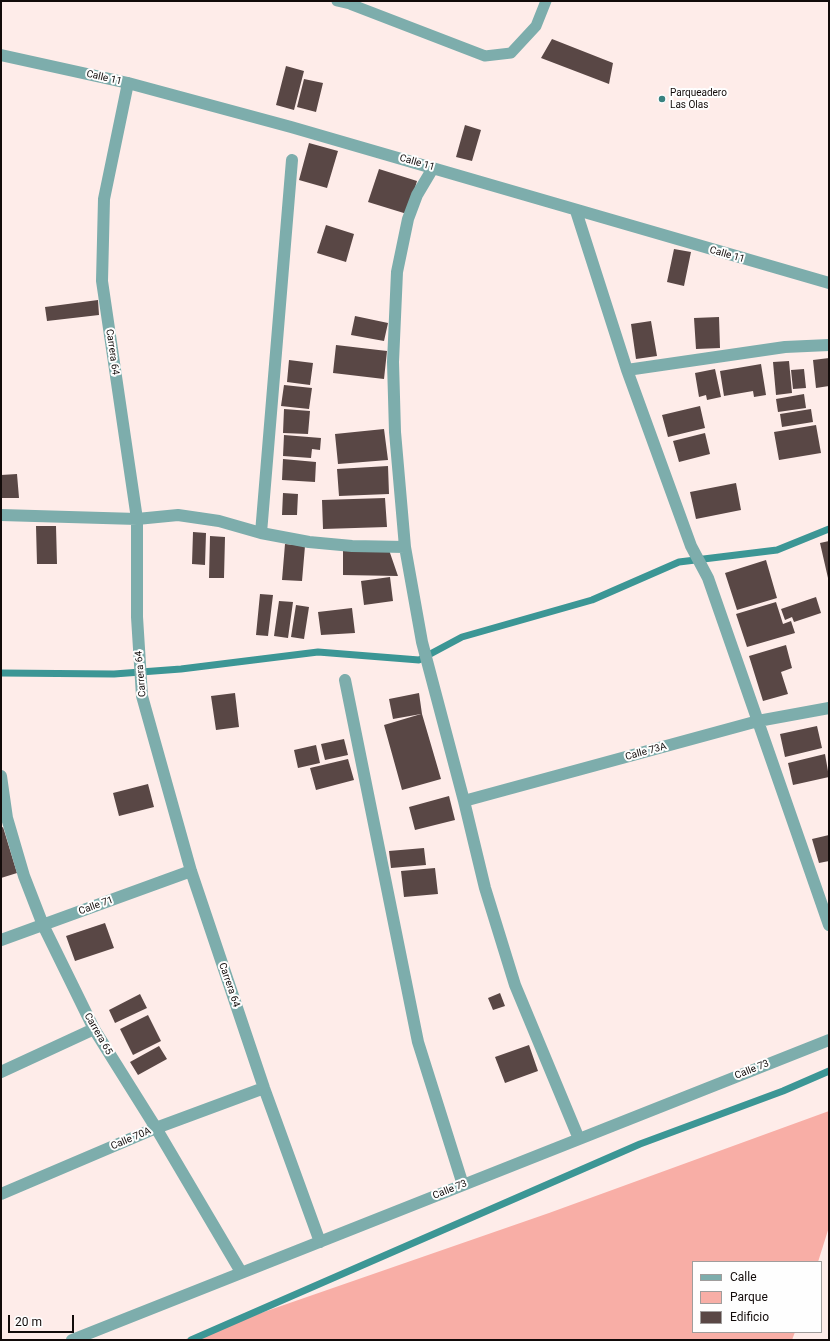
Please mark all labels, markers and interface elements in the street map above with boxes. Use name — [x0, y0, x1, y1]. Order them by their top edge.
street label: Calle 11 — [85, 68, 123, 88]
place label: Parqueadero Las Olas — [670, 87, 727, 110]
marker: Parqueadero Las Olas — [657, 94, 667, 104]
street label: Calle 11 — [398, 152, 436, 174]
street label: Calle 11 — [708, 244, 746, 266]
street label: Carrera 64 — [103, 328, 121, 376]
street label: Carrera 64 — [133, 650, 149, 698]
street label: Calle 73A — [624, 741, 668, 763]
street label: Calle 71 — [77, 894, 115, 918]
street label: Carrera 64 — [216, 961, 242, 1009]
street label: Carrera 65 — [81, 1011, 115, 1057]
street label: Calle 73 — [733, 1058, 771, 1082]
street label: Calle 70A — [109, 1125, 153, 1153]
street label: Calle 73 — [431, 1178, 469, 1202]
legend — [692, 1261, 822, 1333]
text: Calle — [730, 1270, 757, 1284]
text: Parque — [730, 1290, 768, 1304]
scale bar — [10, 1307, 76, 1333]
text: Edificio — [730, 1310, 769, 1324]
text: 20 m — [15, 1315, 42, 1329]

